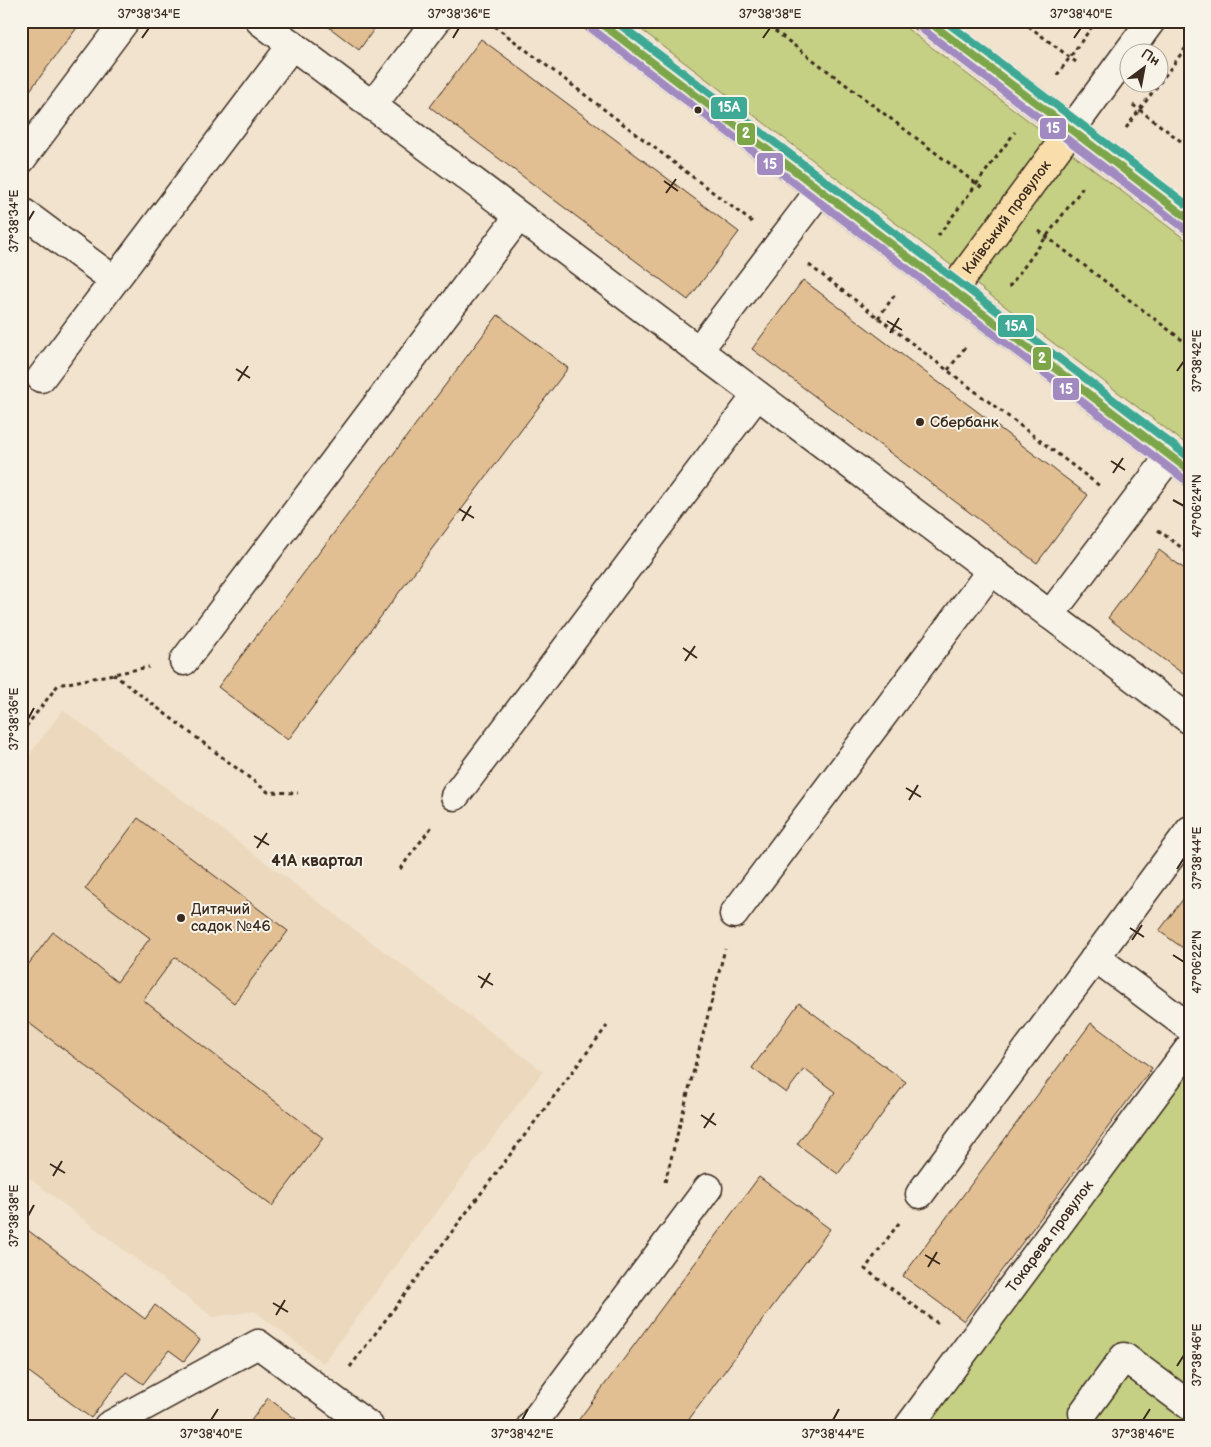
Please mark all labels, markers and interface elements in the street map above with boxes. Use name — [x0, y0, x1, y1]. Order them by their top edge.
text: 37°38'34"E — [118, 7, 181, 22]
text: 37°38'36"E — [428, 7, 491, 22]
text: 37°38'38"E — [739, 7, 801, 22]
text: 37°38'40"E — [1050, 7, 1112, 22]
north arrow — [1118, 42, 1168, 92]
text: Пн — [1138, 45, 1163, 70]
line badge: 15А — [710, 96, 748, 120]
text: 15А — [718, 99, 741, 116]
unlabelled marker — [693, 105, 703, 115]
line badge: 15 — [1039, 117, 1067, 140]
text: 15 — [1046, 120, 1060, 137]
line badge: 2 — [736, 122, 756, 146]
text: 2 — [742, 125, 751, 142]
line badge: 15 — [756, 152, 784, 176]
text: 15 — [763, 156, 777, 173]
street label: Київський провулок — [958, 156, 1055, 278]
text: 37°38'34"E — [7, 189, 22, 252]
line badge: 15А — [997, 314, 1035, 338]
text: 15А — [1005, 318, 1028, 335]
text: 37°38'42"E — [1190, 330, 1205, 392]
line badge: 2 — [1032, 346, 1052, 371]
text: 2 — [1038, 350, 1047, 367]
line badge: 15 — [1052, 377, 1080, 401]
text: 15 — [1059, 381, 1073, 398]
place label: Сбербанк — [930, 413, 999, 432]
marker: Сбербанк — [914, 416, 926, 428]
text: 47°06'24"N — [1190, 474, 1205, 538]
text: 37°38'36"E — [7, 687, 22, 750]
text: 37°38'44"E — [1190, 826, 1205, 889]
district label: 41А квартал — [271, 852, 363, 871]
place label: Дитячий садок №46 — [191, 900, 271, 936]
marker: Дитячий садок №46 — [175, 912, 187, 924]
text: 47°06'22"N — [1190, 930, 1205, 994]
street label: Токарева провулок — [1002, 1177, 1097, 1296]
text: 37°38'38"E — [7, 1185, 22, 1247]
text: 37°38'46"E — [1190, 1323, 1205, 1386]
text: 37°38'40"E — [180, 1427, 242, 1442]
text: 37°38'42"E — [491, 1427, 553, 1442]
text: 37°38'44"E — [802, 1427, 865, 1442]
text: 37°38'46"E — [1112, 1427, 1175, 1442]

